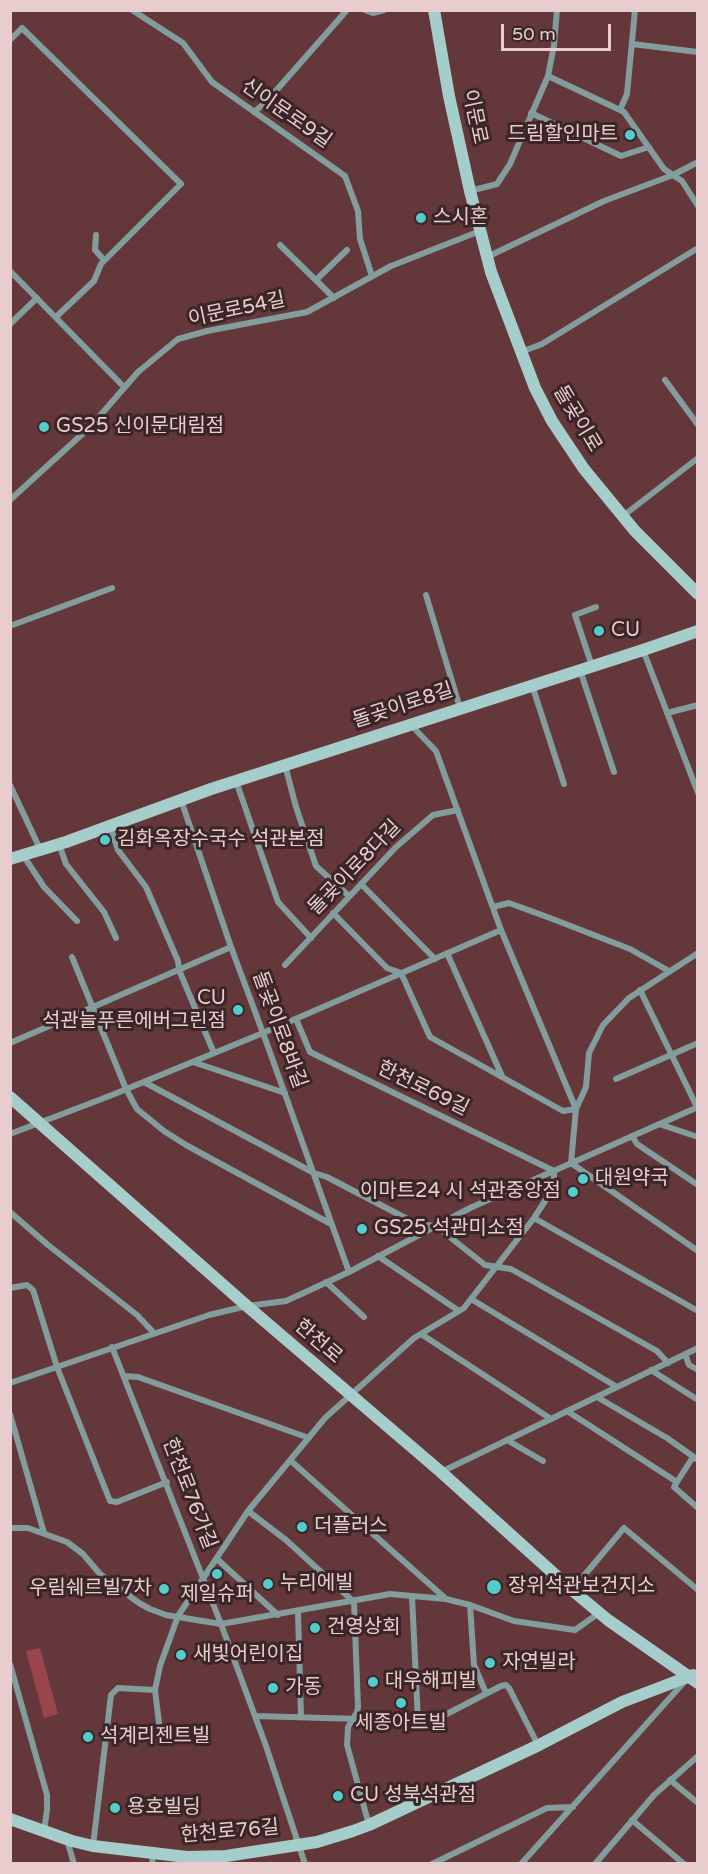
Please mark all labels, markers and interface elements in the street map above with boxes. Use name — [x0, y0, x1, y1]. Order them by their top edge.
scale bar — [504, 12, 614, 50]
text: 50 m — [512, 23, 556, 45]
street label: 신이문로9길 — [236, 74, 336, 154]
street label: 이문로 — [457, 88, 491, 146]
place label: 드림할인마트 — [508, 123, 618, 147]
marker: 드림할인마트 — [623, 128, 637, 142]
place label: 스시혼 — [433, 206, 488, 230]
marker: 스시혼 — [414, 211, 428, 225]
street label: 이문로54길 — [186, 288, 288, 332]
street label: 돌곶이로 — [548, 381, 606, 457]
place label: GS25 신이문대림점 — [56, 415, 224, 439]
marker: GS25 신이문대림점 — [37, 420, 51, 434]
place label: CU — [611, 619, 640, 643]
marker: CU — [592, 624, 606, 638]
street label: 돌곶이로8길 — [350, 678, 456, 734]
street label: 돌곶이로8다길 — [304, 815, 406, 921]
place label: 김화옥장수국수 석관본점 — [117, 828, 325, 852]
marker: 김화옥장수국수 석관본점 — [98, 833, 112, 847]
street label: 돌곶이로8바길 — [247, 968, 311, 1092]
place label: CU 석관늘푸른에버그린점 — [42, 987, 226, 1034]
marker: CU 석관늘푸른에버그린점 — [231, 1003, 245, 1017]
street label: 한천로69길 — [373, 1057, 473, 1121]
place label: 대원약국 — [595, 1167, 669, 1191]
marker: 대원약국 — [576, 1172, 590, 1186]
place label: 이마트24 시 석관중앙점 — [360, 1180, 561, 1204]
marker: 이마트24 시 석관중앙점 — [566, 1185, 580, 1199]
place label: GS25 석관미소점 — [374, 1217, 524, 1241]
marker: GS25 석관미소점 — [355, 1222, 369, 1236]
street label: 한천로 — [289, 1315, 347, 1369]
street label: 한천로76가길 — [157, 1435, 221, 1553]
place label: 더플러스 — [314, 1515, 388, 1539]
marker: 더플러스 — [295, 1520, 309, 1534]
marker: 제일슈퍼 — [210, 1567, 224, 1581]
place label: 누리에빌 — [280, 1572, 354, 1596]
place label: 장위석관보건지소 — [508, 1575, 655, 1599]
place label: 우림쉐르빌7차 — [29, 1577, 152, 1601]
marker: 누리에빌 — [261, 1577, 275, 1591]
marker: 장위석관보건지소 — [485, 1578, 503, 1596]
marker: 우림쉐르빌7차 — [157, 1582, 171, 1596]
place label: 제일슈퍼 — [180, 1583, 254, 1607]
place label: 건영상회 — [327, 1616, 401, 1640]
marker: 건영상회 — [308, 1621, 322, 1635]
place label: 새빛어린이집 — [193, 1643, 303, 1667]
marker: 새빛어린이집 — [174, 1648, 188, 1662]
place label: 자연빌라 — [502, 1651, 576, 1675]
marker: 자연빌라 — [483, 1656, 497, 1670]
place label: 대우해피빌 — [385, 1670, 477, 1694]
marker: 대우해피빌 — [366, 1675, 380, 1689]
place label: 가동 — [285, 1676, 322, 1700]
marker: 가동 — [266, 1681, 280, 1695]
marker: 세종아트빌 — [394, 1696, 408, 1710]
place label: 세종아트빌 — [355, 1712, 447, 1736]
place label: 석계리젠트빌 — [100, 1725, 210, 1749]
marker: 석계리젠트빌 — [81, 1730, 95, 1744]
place label: CU 성북석관점 — [350, 1784, 476, 1808]
marker: CU 성북석관점 — [331, 1789, 345, 1803]
place label: 용호빌딩 — [127, 1796, 201, 1820]
marker: 용호빌딩 — [108, 1801, 122, 1815]
street label: 한천로76길 — [180, 1816, 280, 1848]

